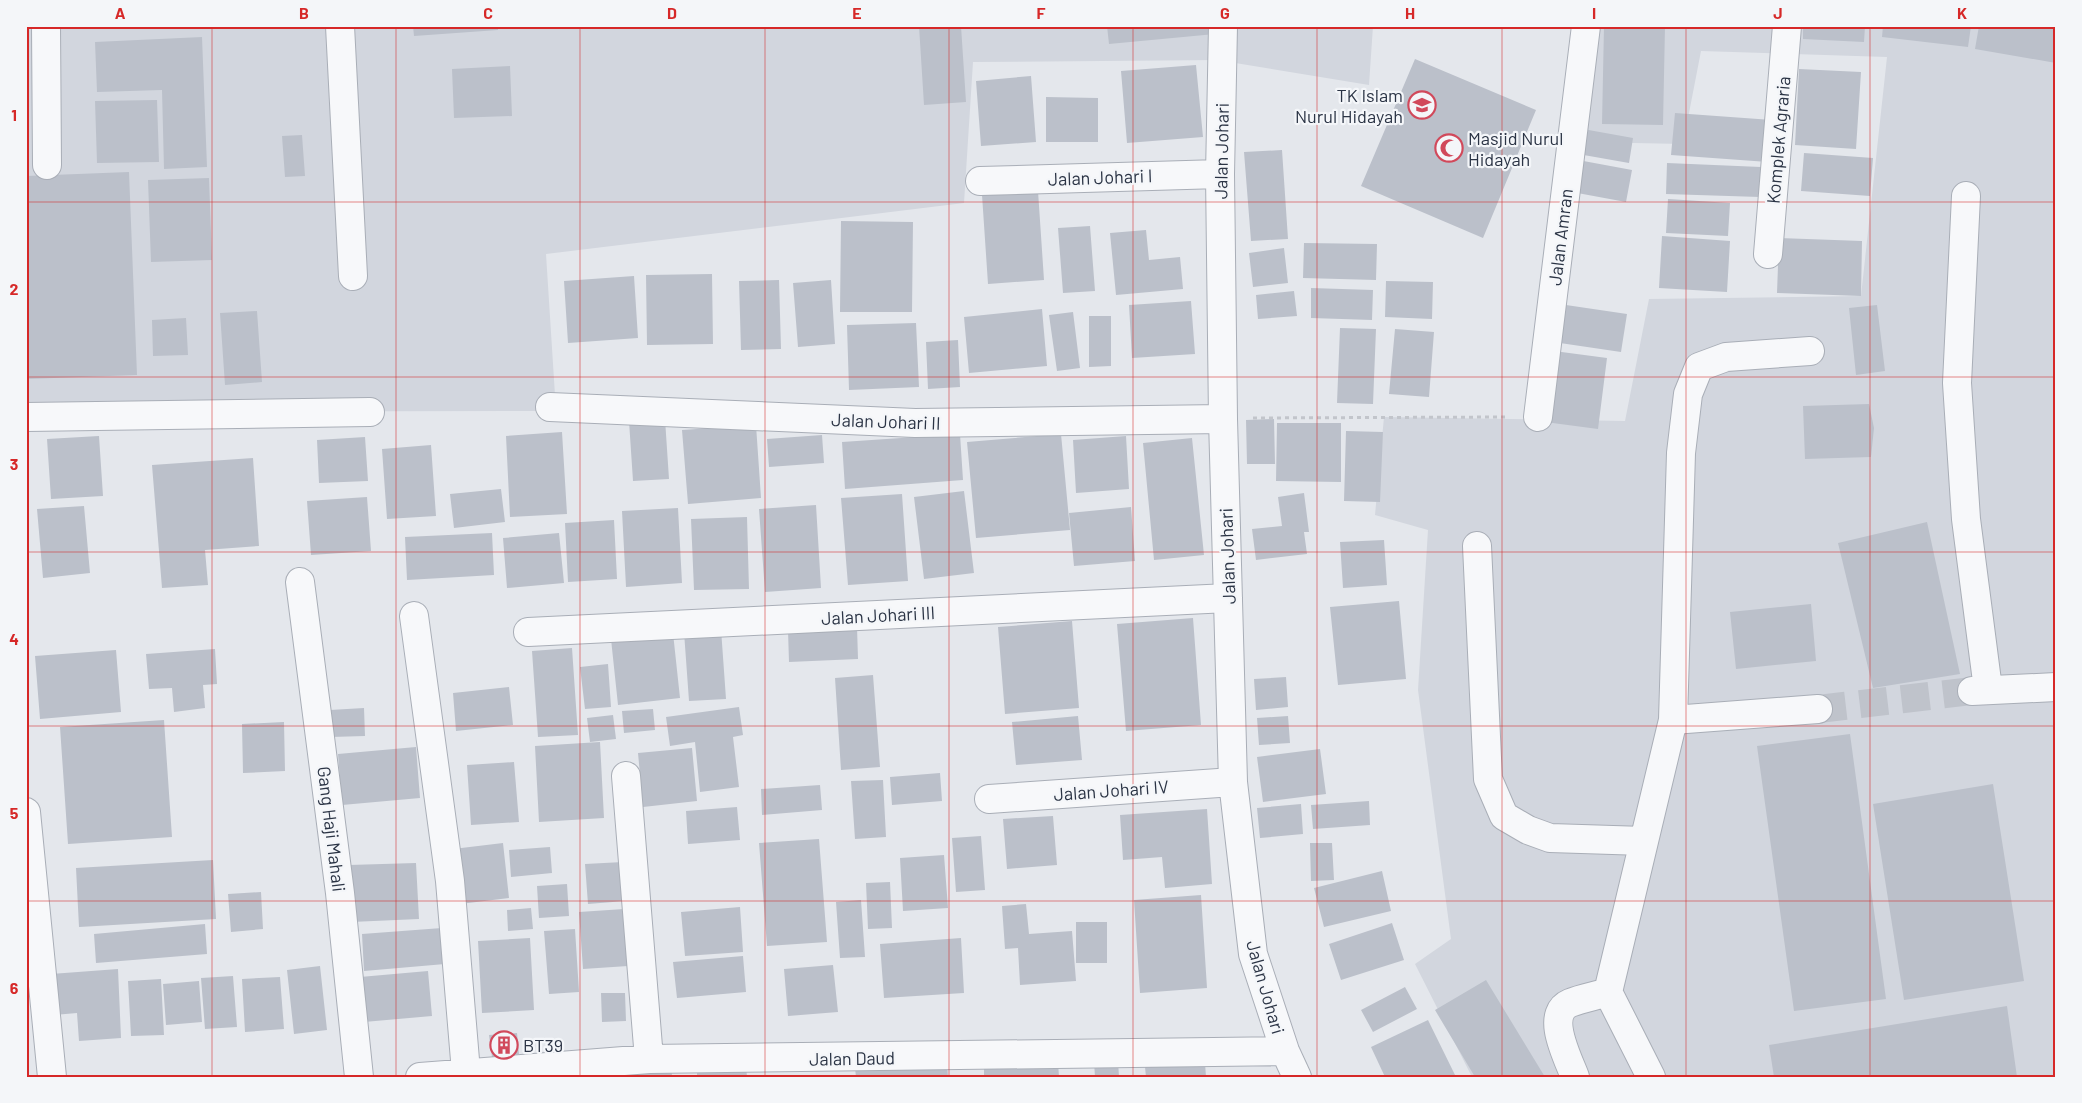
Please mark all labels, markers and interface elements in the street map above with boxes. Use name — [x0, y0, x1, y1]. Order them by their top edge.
text: A — [115, 3, 126, 22]
text: B — [299, 3, 309, 22]
text: C — [483, 3, 493, 22]
text: D — [667, 3, 677, 22]
text: E — [852, 3, 862, 22]
text: F — [1037, 3, 1046, 22]
text: G — [1220, 3, 1230, 22]
text: H — [1405, 3, 1415, 22]
text: I — [1592, 3, 1596, 22]
text: J — [1773, 3, 1783, 22]
text: K — [1957, 3, 1967, 22]
street label: Komplek Agraria — [1761, 75, 1795, 205]
place label: TK Islam Nurul Hidayah — [1295, 84, 1403, 127]
school or university icon: TK Islam Nurul Hidayah — [1407, 90, 1437, 120]
street label: Jalan Johari — [1209, 103, 1233, 199]
text: 1 — [11, 105, 17, 124]
place label: Masjid Nurul Hidayah — [1468, 127, 1563, 170]
mosque icon: Masjid Nurul Hidayah — [1434, 133, 1464, 163]
street label: Jalan Johari I — [1047, 164, 1153, 190]
street label: Jalan Amran — [1543, 187, 1577, 287]
text: 2 — [10, 279, 19, 298]
street label: Jalan Johari II — [831, 408, 941, 434]
text: 3 — [10, 454, 18, 473]
street label: Jalan Johari — [1214, 507, 1240, 605]
street label: Jalan Johari III — [820, 601, 936, 629]
text: 4 — [9, 629, 19, 648]
street label: Gang Haji Mahali — [313, 765, 351, 893]
street label: Jalan Johari IV — [1053, 775, 1170, 805]
text: 5 — [10, 803, 19, 822]
street label: Jalan Johari — [1242, 938, 1290, 1036]
text: 6 — [10, 978, 19, 997]
building icon: BT39 — [489, 1030, 519, 1060]
place label: BT39 — [523, 1034, 563, 1056]
street label: Jalan Daud — [809, 1046, 895, 1070]

